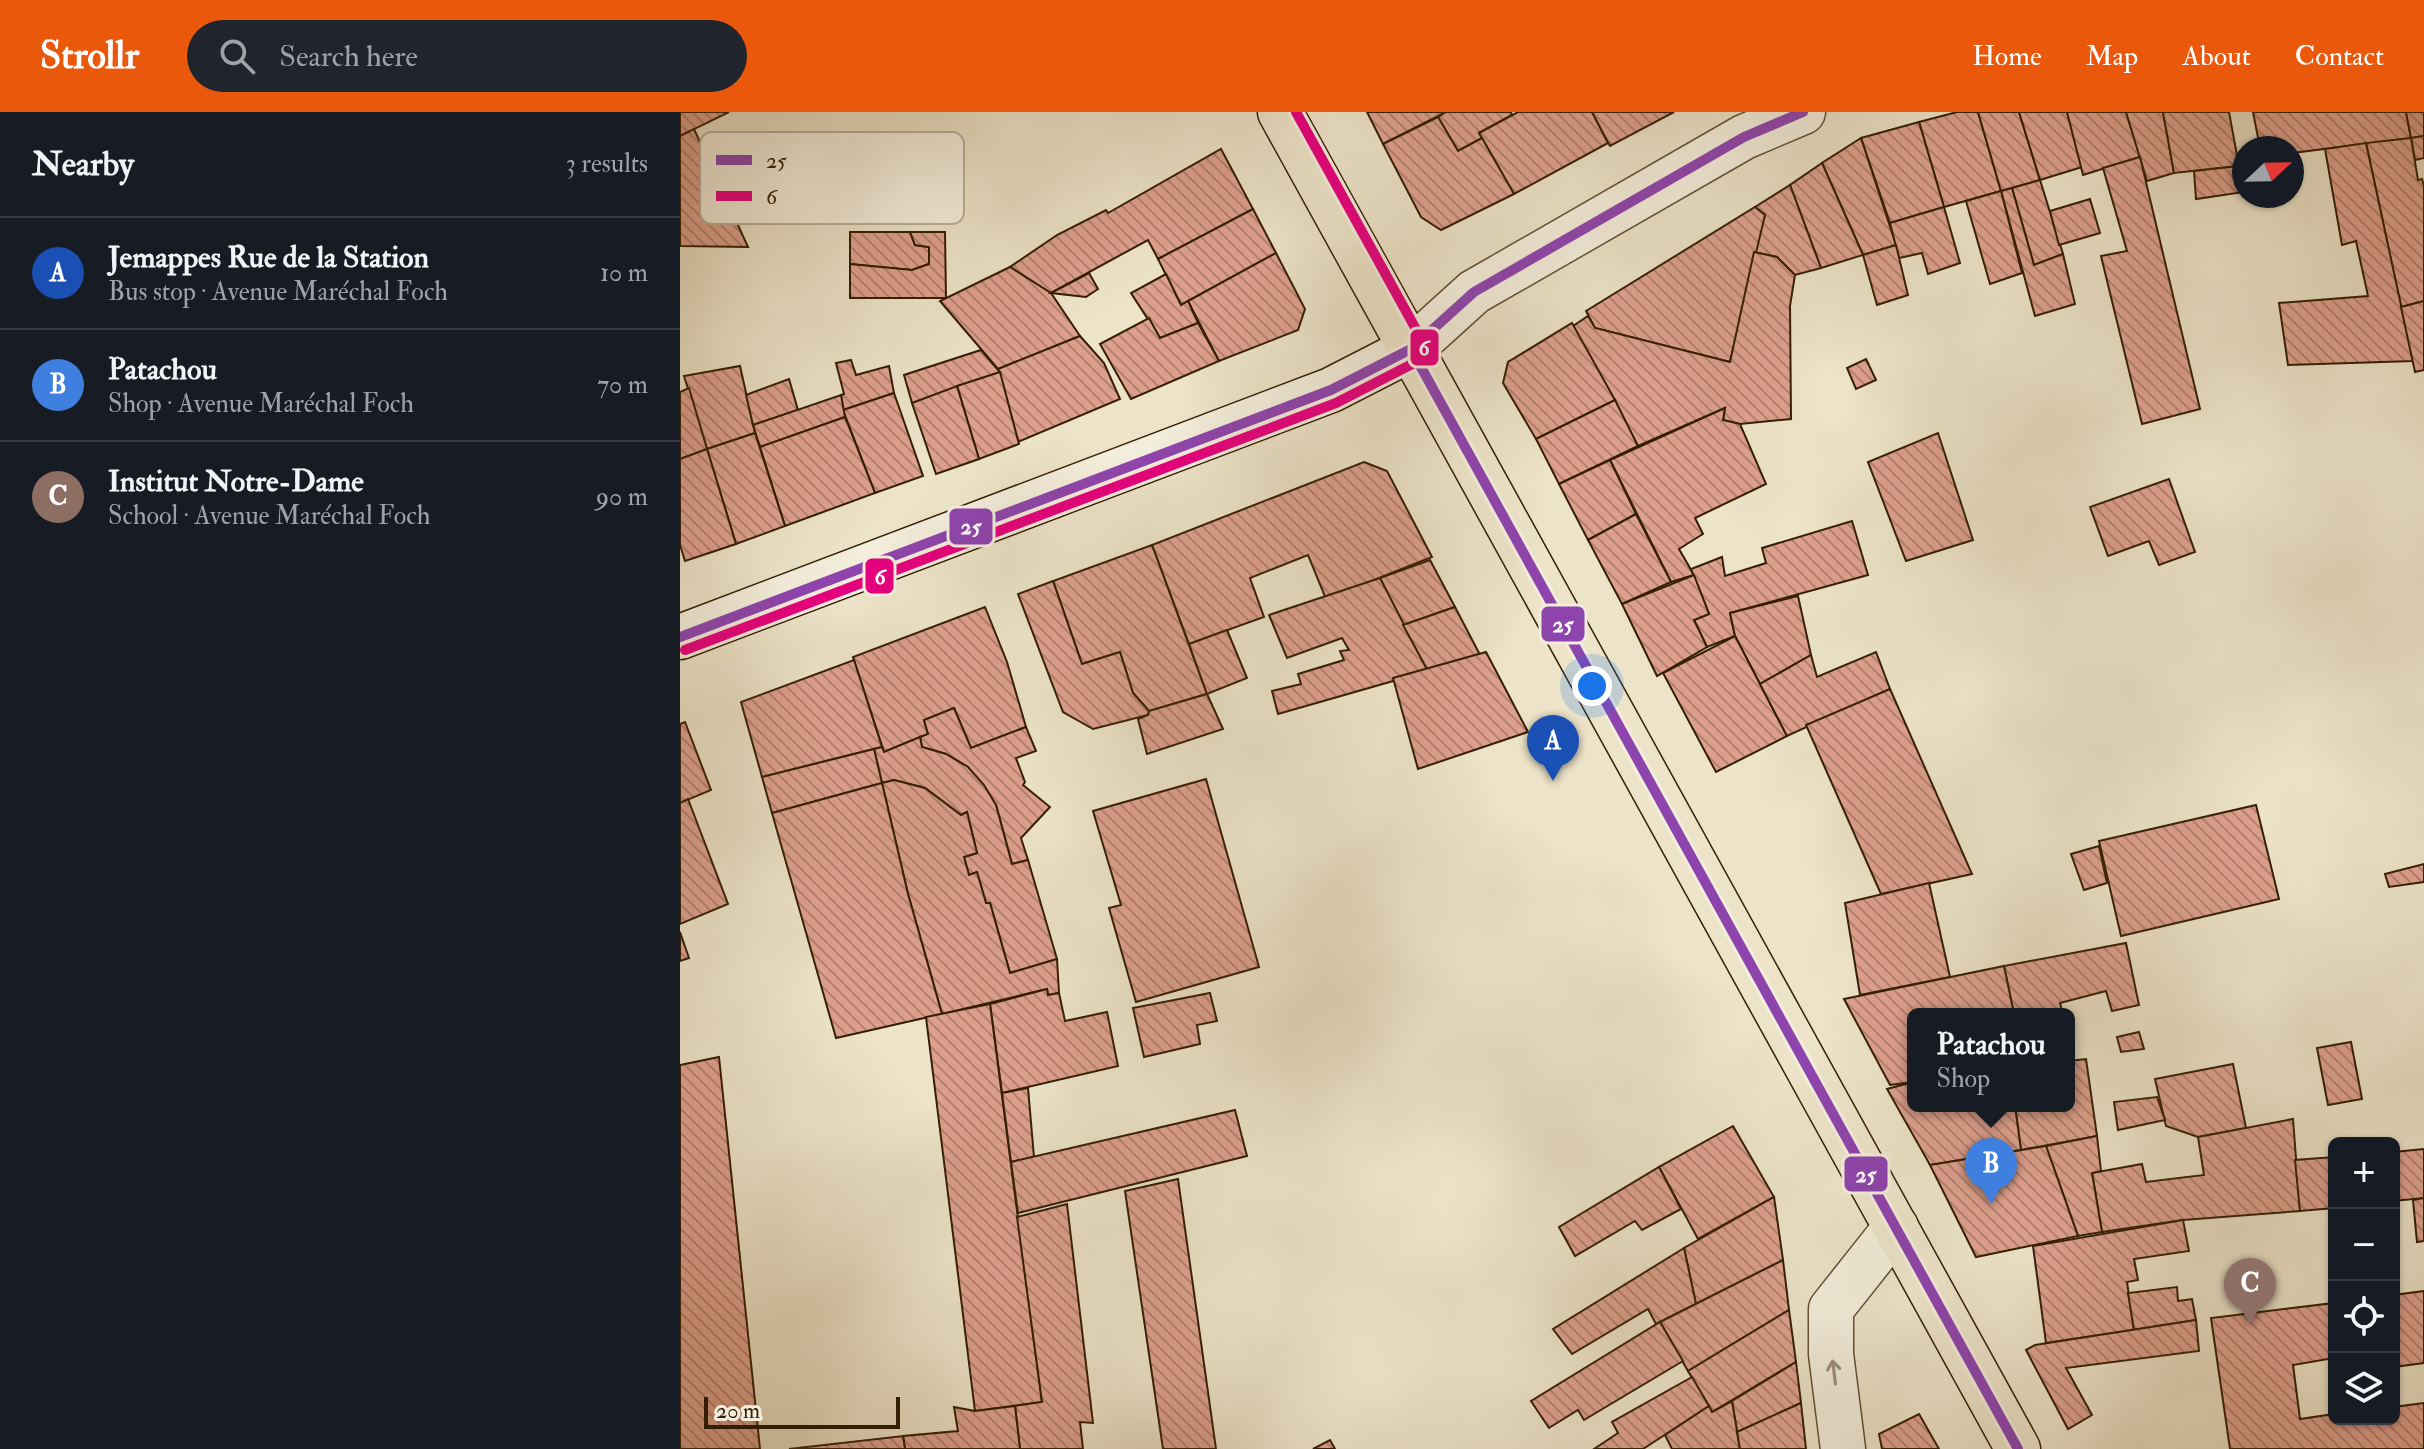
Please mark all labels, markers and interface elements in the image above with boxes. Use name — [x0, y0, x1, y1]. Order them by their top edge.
search box — [187, 20, 747, 92]
text: Strollr — [40, 32, 139, 80]
icon: search — [215, 34, 259, 78]
text: Search here — [279, 38, 418, 75]
text: Home — [1972, 39, 2042, 74]
text: Map — [2086, 39, 2138, 74]
text: About — [2182, 39, 2251, 74]
text: Contact — [2295, 39, 2384, 74]
legend — [700, 132, 964, 224]
north arrow — [2232, 136, 2304, 208]
text: Nearby — [32, 143, 134, 186]
text: 25 — [766, 147, 787, 175]
text: 3 results — [566, 148, 648, 180]
text: 6 — [766, 183, 779, 211]
text: Jemappes Rue de la Station — [108, 239, 429, 276]
text: A — [50, 257, 66, 289]
text: 10 m — [600, 257, 648, 289]
text: Bus stop · Avenue Maréchal Foch — [108, 276, 448, 308]
line badge: 6 — [1409, 328, 1440, 367]
text: 6 — [1418, 334, 1431, 362]
text: Patachou — [108, 351, 217, 388]
text: B — [49, 369, 67, 401]
text: 70 m — [597, 369, 648, 401]
text: Shop · Avenue Maréchal Foch — [108, 388, 414, 420]
text: Institut Notre-Dame — [108, 463, 364, 500]
text: C — [48, 481, 68, 513]
text: 90 m — [596, 481, 648, 513]
text: School · Avenue Maréchal Foch — [108, 500, 430, 532]
line badge: 25 — [948, 507, 994, 546]
text: 25 — [961, 513, 982, 541]
line badge: 6 — [864, 557, 895, 595]
text: 6 — [874, 563, 887, 591]
line badge: 25 — [1540, 605, 1586, 643]
text: 25 — [1553, 611, 1574, 639]
your location — [1572, 666, 1612, 706]
pin: A — [1527, 715, 1579, 781]
popup — [1907, 1008, 2075, 1112]
text: Patachou — [1936, 1026, 2046, 1063]
text: Shop — [1936, 1063, 1990, 1095]
map controls — [2328, 1137, 2400, 1425]
button: + — [2328, 1137, 2400, 1209]
pin: B — [1965, 1138, 2017, 1204]
line badge: 25 — [1843, 1155, 1889, 1193]
text: 25 — [1856, 1161, 1877, 1189]
button: − — [2328, 1209, 2400, 1281]
pin: C — [2224, 1258, 2276, 1324]
button: locate — [2328, 1281, 2400, 1353]
button: layers — [2328, 1353, 2400, 1425]
one-way arrow — [1826, 1359, 1841, 1385]
scale bar — [704, 1393, 900, 1429]
text: 20 m — [716, 1397, 760, 1425]

